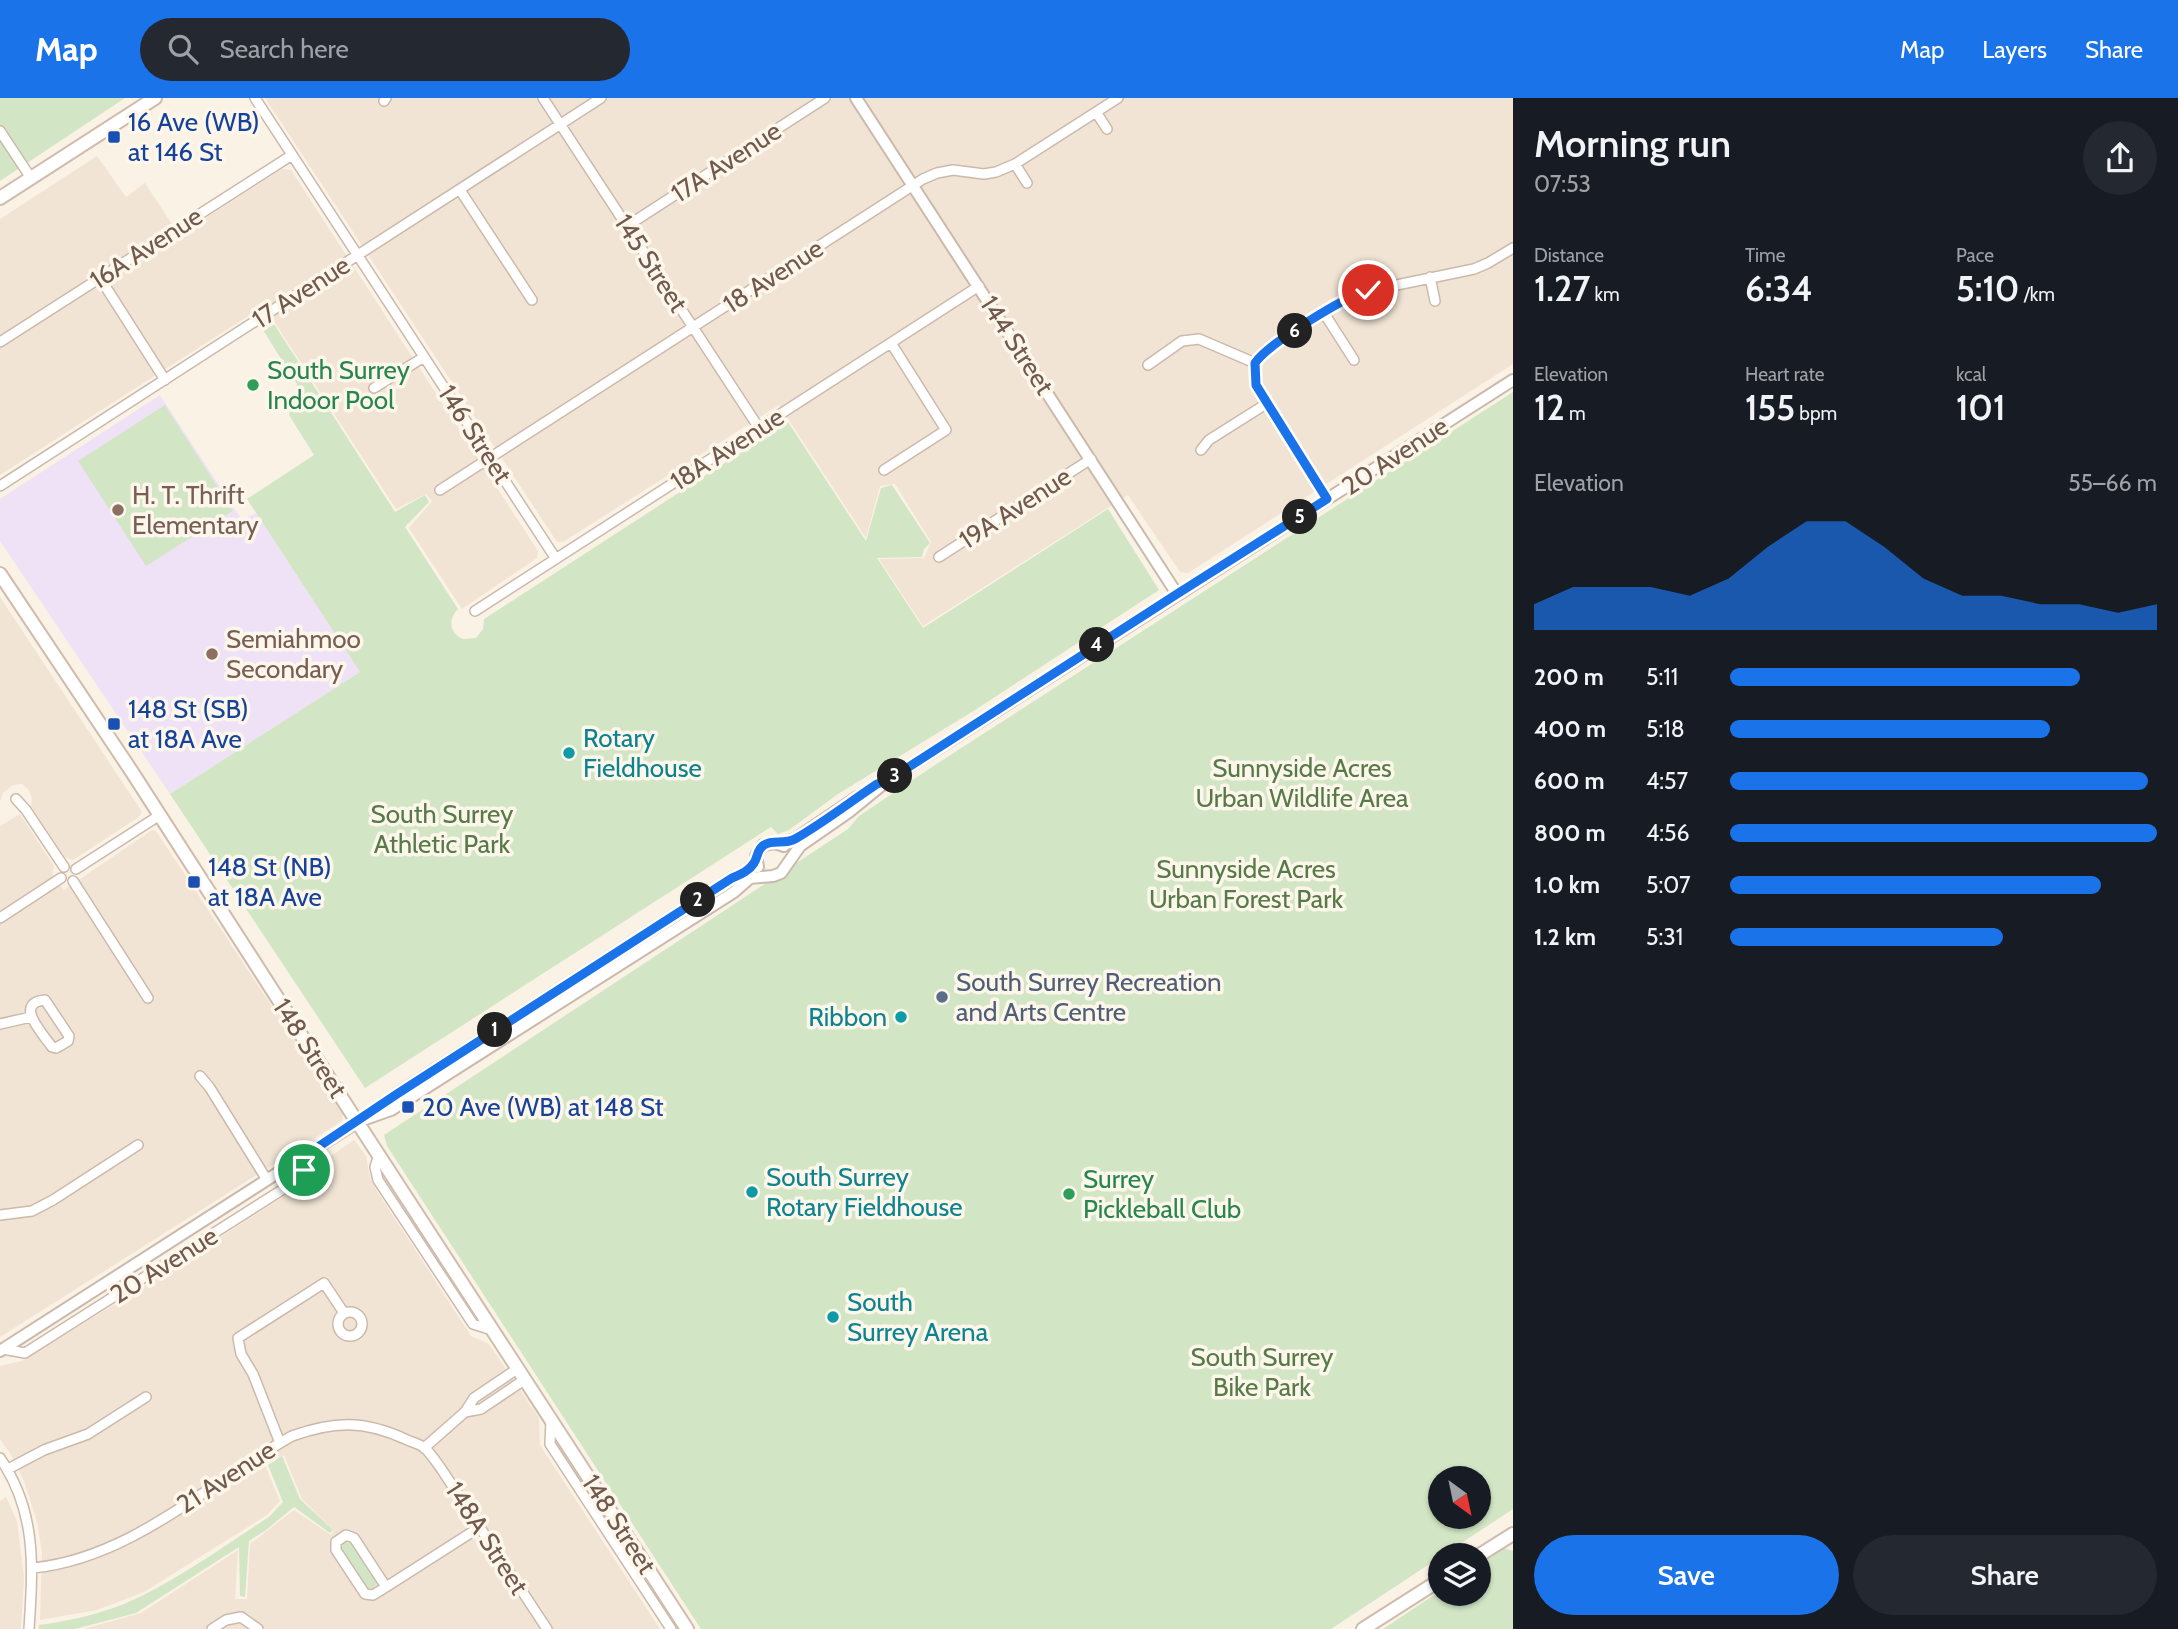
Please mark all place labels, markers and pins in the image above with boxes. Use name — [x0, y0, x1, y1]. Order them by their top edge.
place label: 16 Ave (WB) at 146 St — [128, 106, 260, 168]
marker: 16 Ave (WB) at 146 St — [106, 129, 122, 145]
pin — [1338, 260, 1398, 320]
pin: 6 — [1278, 314, 1312, 348]
place label: South Surrey Indoor Pool — [267, 354, 410, 416]
marker: South Surrey Indoor Pool — [245, 377, 261, 393]
place label: H. T. Thrift Elementary — [132, 479, 259, 541]
pin: 5 — [1282, 500, 1318, 534]
marker: H. T. Thrift Elementary — [110, 502, 126, 518]
place label: Semiahmoo Secondary — [226, 623, 361, 685]
pin: 4 — [1080, 628, 1114, 662]
marker: Semiahmoo Secondary — [204, 646, 220, 662]
place label: 148 St (SB) at 18A Ave — [128, 693, 249, 755]
marker: 148 St (SB) at 18A Ave — [106, 716, 122, 732]
place label: Rotary Fieldhouse — [583, 722, 702, 784]
marker: Rotary Fieldhouse — [561, 745, 577, 761]
pin: 3 — [878, 758, 912, 794]
place label: 148 St (NB) at 18A Ave — [208, 851, 332, 913]
marker: 148 St (NB) at 18A Ave — [186, 874, 202, 890]
pin: 2 — [680, 882, 716, 918]
place label: South Surrey Recreation and Arts Centre — [956, 966, 1222, 1028]
marker: South Surrey Recreation and Arts Centre — [934, 989, 950, 1005]
place label: Ribbon — [808, 1001, 887, 1033]
marker: Ribbon — [893, 1009, 909, 1025]
pin: 1 — [477, 1012, 512, 1048]
place label: 20 Ave (WB) at 148 St — [422, 1091, 664, 1123]
marker: 20 Ave (WB) at 148 St — [400, 1099, 416, 1115]
pin — [274, 1140, 334, 1200]
place label: South Surrey Rotary Fieldhouse — [766, 1161, 963, 1223]
place label: Surrey Pickleball Club — [1083, 1163, 1241, 1225]
marker: South Surrey Rotary Fieldhouse — [744, 1184, 760, 1200]
marker: Surrey Pickleball Club — [1061, 1186, 1077, 1202]
place label: South Surrey Arena — [847, 1286, 989, 1348]
marker: South Surrey Arena — [825, 1309, 841, 1325]

